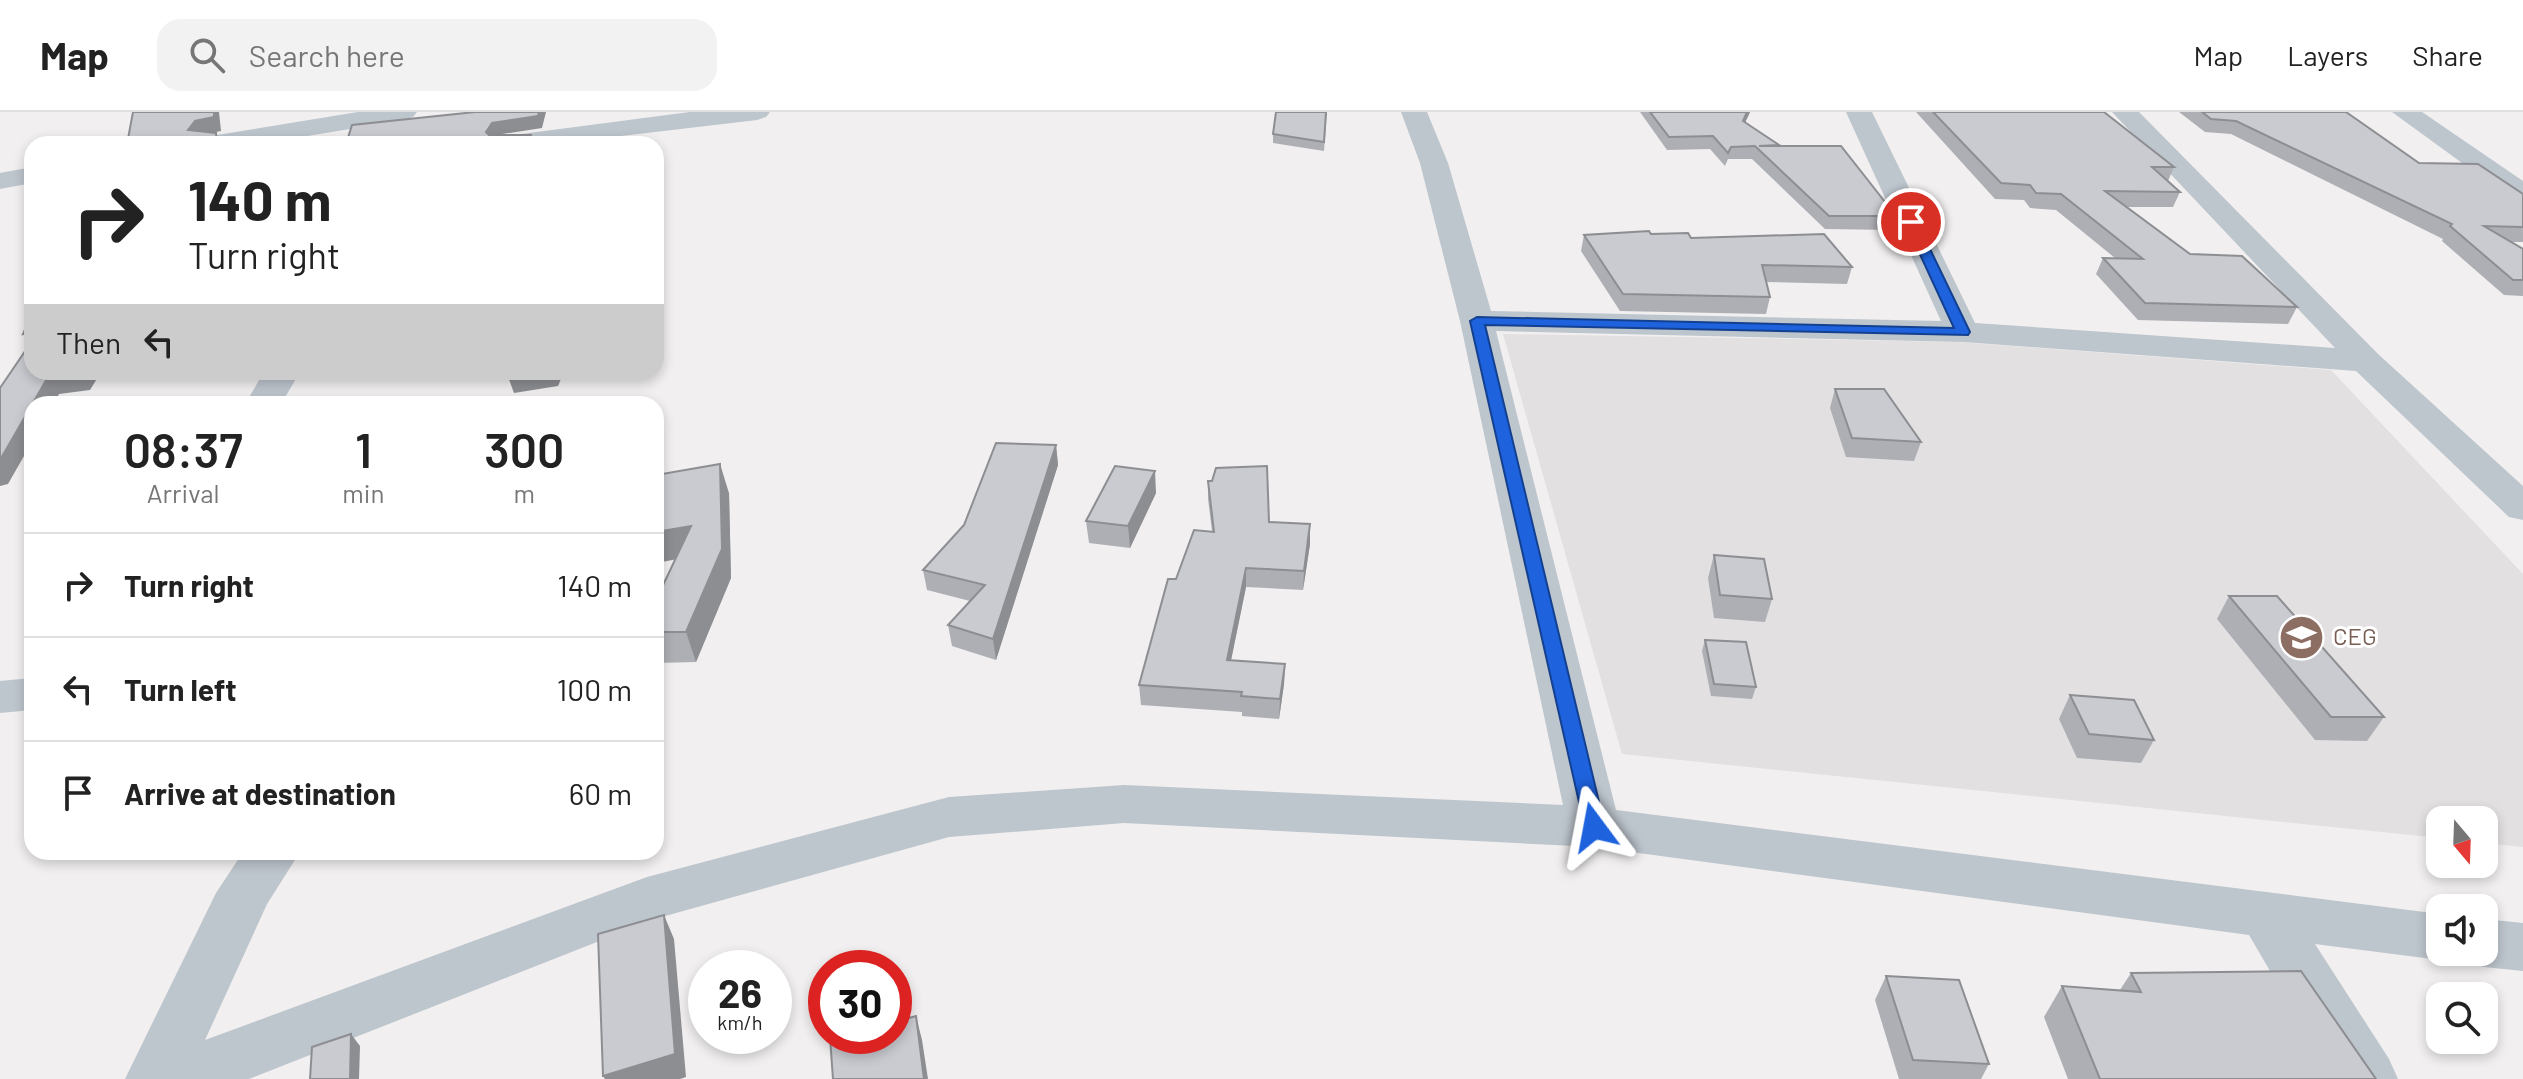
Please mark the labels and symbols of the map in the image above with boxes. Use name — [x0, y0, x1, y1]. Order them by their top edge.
pin — [1877, 188, 1945, 256]
school or university icon: CEG — [2278, 613, 2326, 661]
place label: CEG — [2333, 621, 2377, 650]
position arrow — [1552, 785, 1636, 869]
north arrow — [2426, 806, 2498, 878]
speed limit sign: 30 — [808, 950, 912, 1054]

